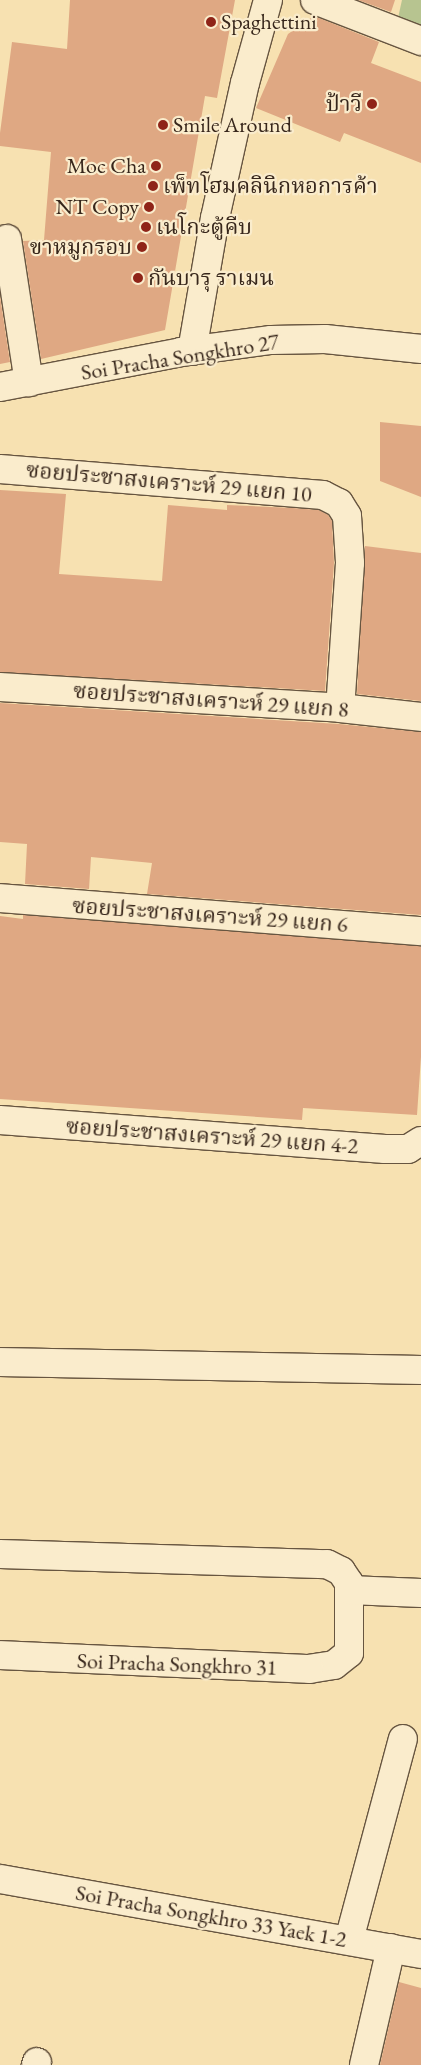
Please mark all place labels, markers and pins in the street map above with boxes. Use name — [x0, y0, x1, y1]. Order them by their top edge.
place label: Spaghettini — [221, 9, 317, 35]
marker: Spaghettini — [205, 16, 217, 28]
place label: ป้าวี — [326, 91, 362, 117]
marker: ป้าวี — [366, 98, 378, 110]
place label: Smile Around — [173, 112, 292, 138]
marker: Smile Around — [157, 119, 169, 131]
place label: Moc Cha — [67, 153, 146, 179]
marker: Moc Cha — [150, 160, 162, 172]
place label: เพ็ทโฮมคลินิกหอการค้า — [163, 173, 378, 199]
marker: เพ็ทโฮมคลินิกหอการค้า — [147, 180, 159, 192]
place label: NT Copy — [55, 194, 139, 220]
marker: NT Copy — [143, 201, 155, 213]
place label: เนโกะตู้คีบ — [156, 214, 252, 240]
marker: เนโกะตู้คีบ — [140, 221, 152, 233]
place label: ขาหมูกรอบ — [30, 234, 132, 260]
marker: ขาหมูกรอบ — [136, 241, 148, 253]
place label: กันบารุ ราเมน — [148, 265, 274, 291]
marker: กันบารุ ราเมน — [132, 272, 144, 284]

